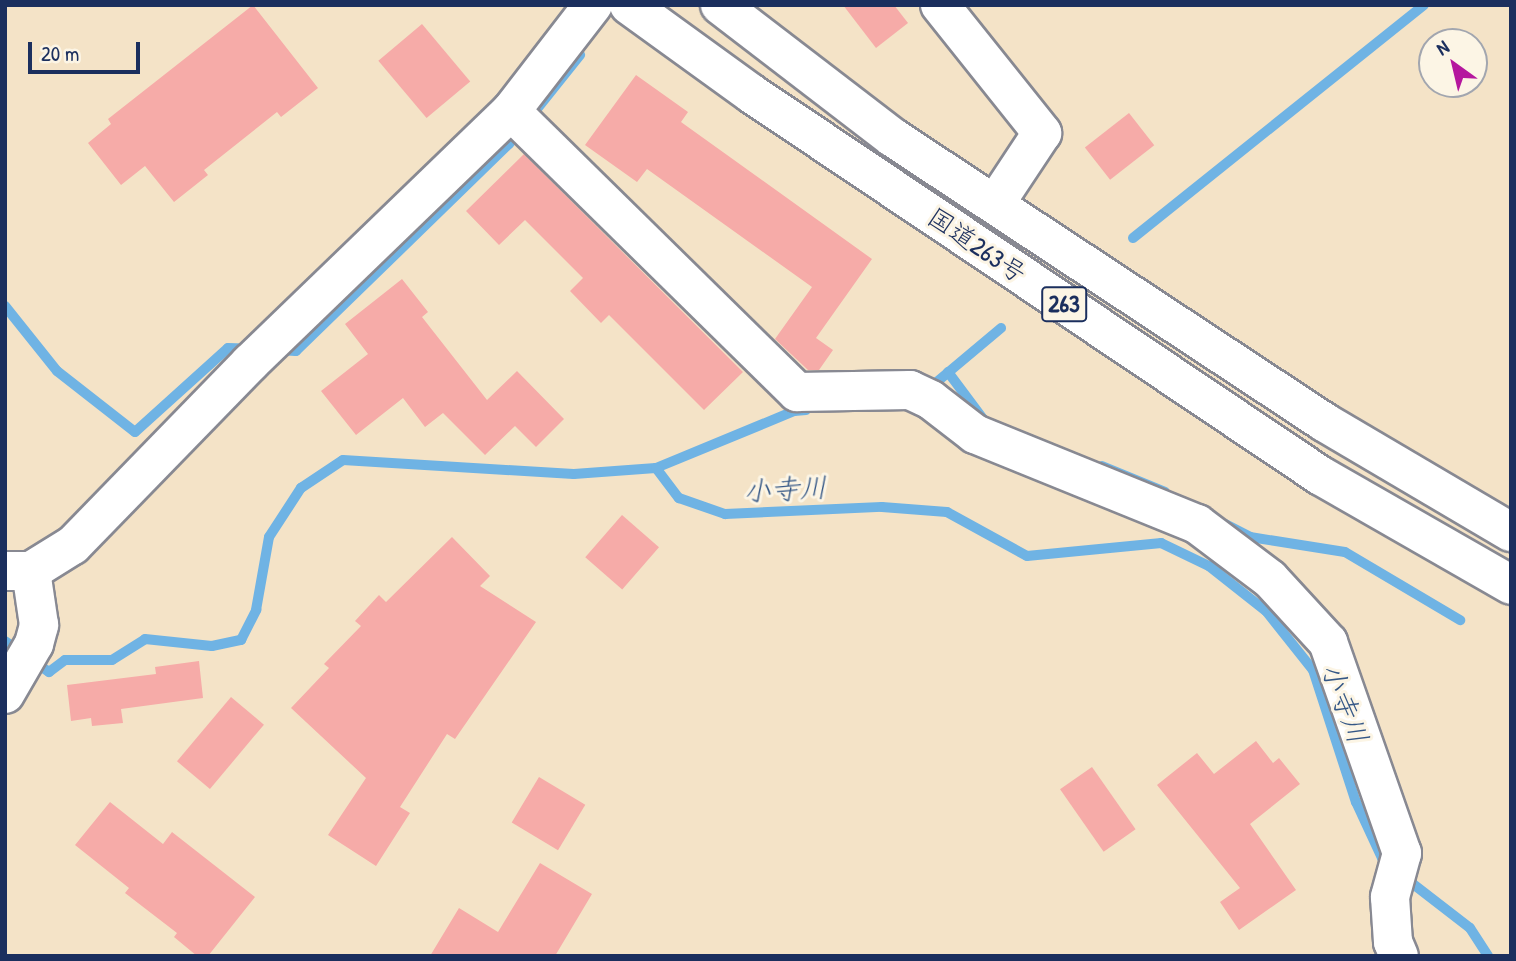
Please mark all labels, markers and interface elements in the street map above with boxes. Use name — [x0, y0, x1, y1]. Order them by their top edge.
scale bar — [32, 28, 144, 72]
north arrow — [1418, 28, 1488, 98]
text: N — [1431, 34, 1454, 61]
text: 20 m — [41, 39, 79, 68]
street label: 国道263号 — [922, 201, 1032, 289]
road number: 263 — [1040, 284, 1088, 324]
water label: 小寺川 — [742, 470, 828, 508]
water label: 小寺川 — [1314, 658, 1376, 748]

